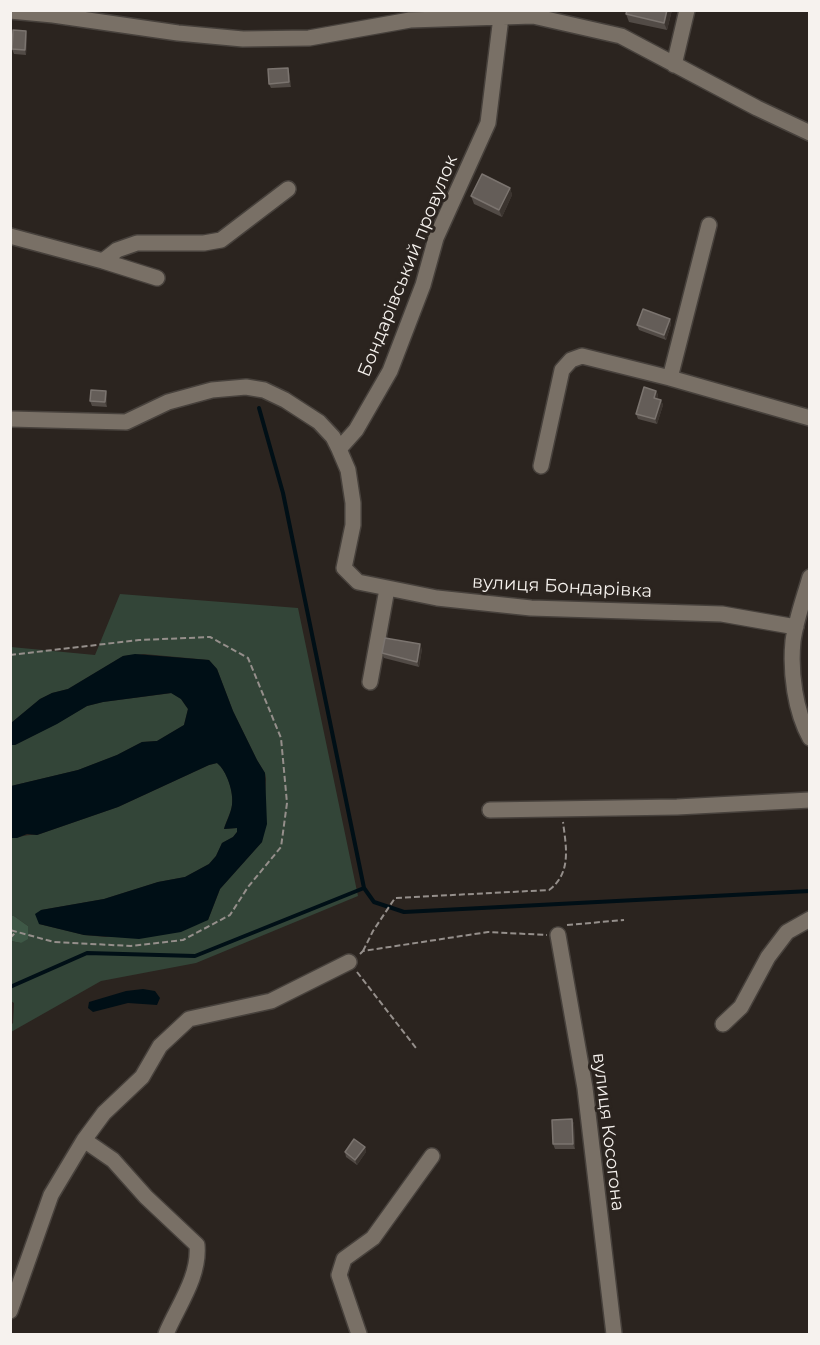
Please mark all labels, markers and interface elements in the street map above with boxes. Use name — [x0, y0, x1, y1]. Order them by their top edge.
street label: Бондарівський провулок — [354, 152, 462, 380]
street label: вулиця Бондарівка — [471, 572, 653, 602]
street label: вулиця Косогона — [588, 1052, 628, 1212]

